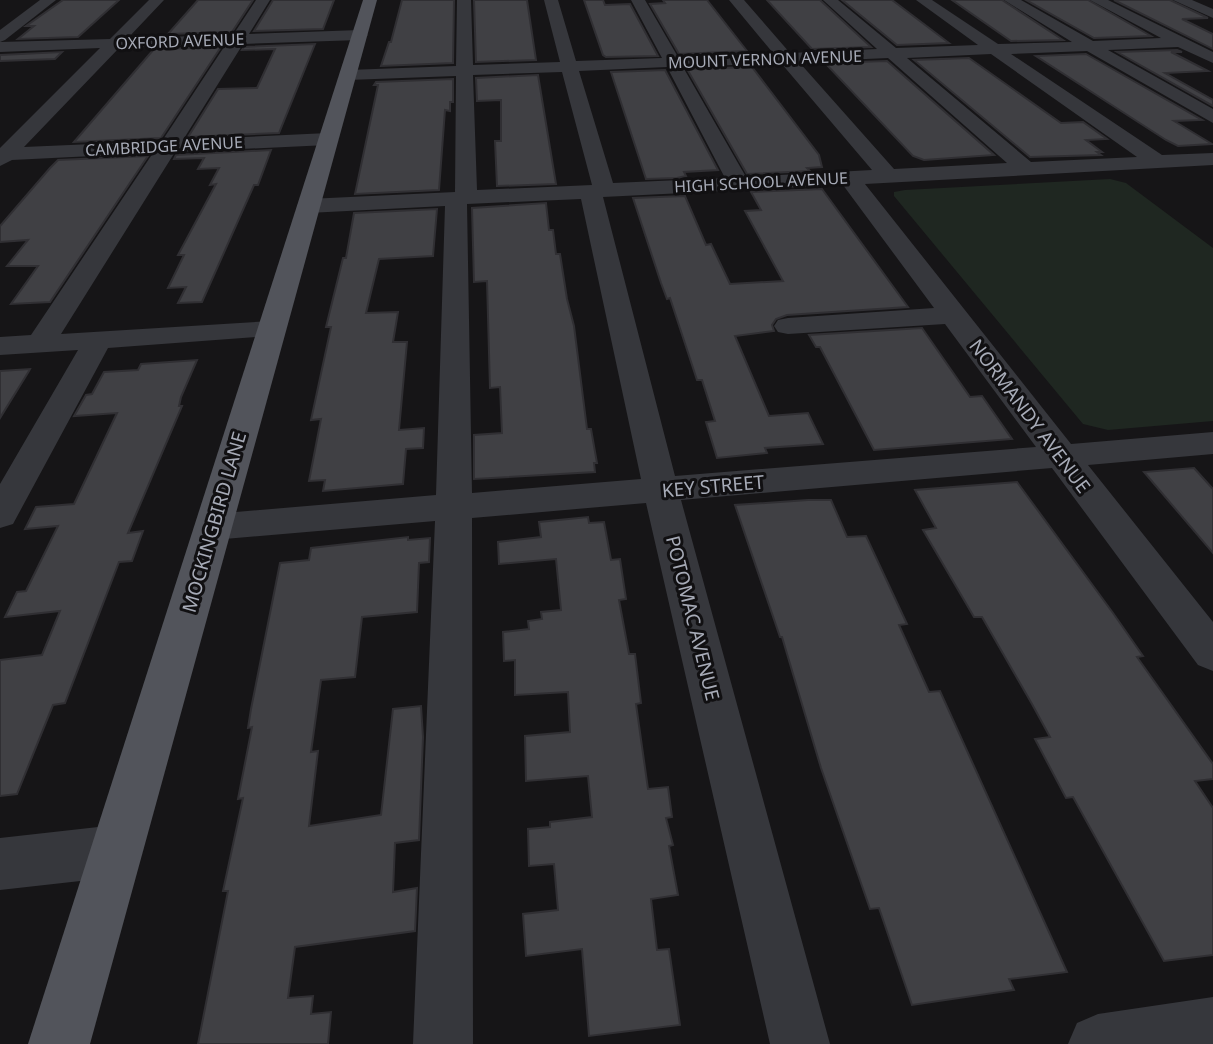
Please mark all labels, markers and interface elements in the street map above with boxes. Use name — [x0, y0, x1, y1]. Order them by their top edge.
street label: OXFORD AVENUE — [115, 28, 245, 54]
street label: MOUNT VERNON AVENUE — [668, 45, 862, 73]
street label: CAMBRIDGE AVENUE — [85, 131, 243, 161]
street label: HIGH SCHOOL AVENUE — [674, 166, 848, 198]
street label: NORMANDY AVENUE — [963, 334, 1097, 498]
street label: MOCKINGBIRD LANE — [176, 429, 252, 615]
street label: KEY STREET — [661, 469, 766, 503]
street label: POTOMAC AVENUE — [660, 533, 726, 703]

